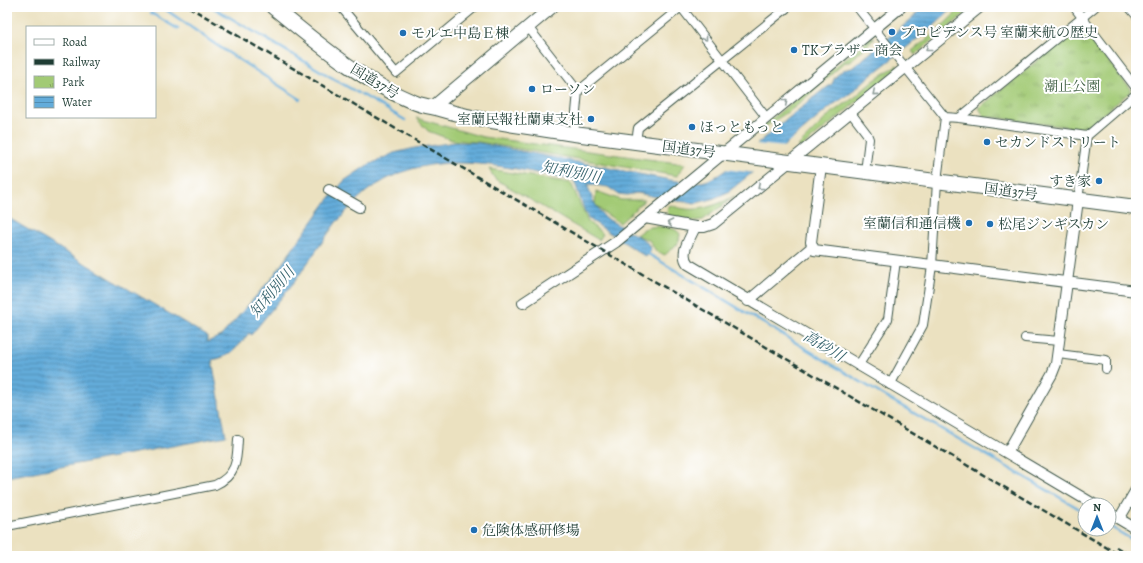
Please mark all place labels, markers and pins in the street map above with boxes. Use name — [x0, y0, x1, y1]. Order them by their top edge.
place label: プロビデンス号 室蘭来航の歴史 — [900, 23, 1098, 42]
place label: モルエ中島Ｅ棟 — [411, 24, 509, 43]
marker: プロビデンス号 室蘭来航の歴史 — [887, 27, 897, 37]
marker: モルエ中島Ｅ棟 — [398, 28, 408, 38]
place label: TKブラザー商会 — [802, 41, 902, 60]
marker: TKブラザー商会 — [789, 45, 799, 55]
place label: ローソン — [540, 80, 595, 99]
marker: ローソン — [527, 84, 537, 94]
place label: 室蘭民報社蘭東支社 — [457, 110, 583, 129]
marker: 室蘭民報社蘭東支社 — [586, 114, 596, 124]
place label: ほっともっと — [700, 118, 784, 137]
marker: ほっともっと — [687, 122, 697, 132]
place label: セカンドストリート — [995, 133, 1121, 152]
marker: セカンドストリート — [982, 137, 992, 147]
place label: すき家 — [1049, 172, 1091, 191]
marker: すき家 — [1094, 176, 1104, 186]
place label: 室蘭信和通信機 — [863, 214, 961, 233]
place label: 松尾ジンギスカン — [998, 215, 1109, 234]
marker: 室蘭信和通信機 — [964, 218, 974, 228]
marker: 松尾ジンギスカン — [985, 219, 995, 229]
place label: 危険体感研修場 — [482, 521, 580, 540]
marker: 危険体感研修場 — [469, 525, 479, 535]

